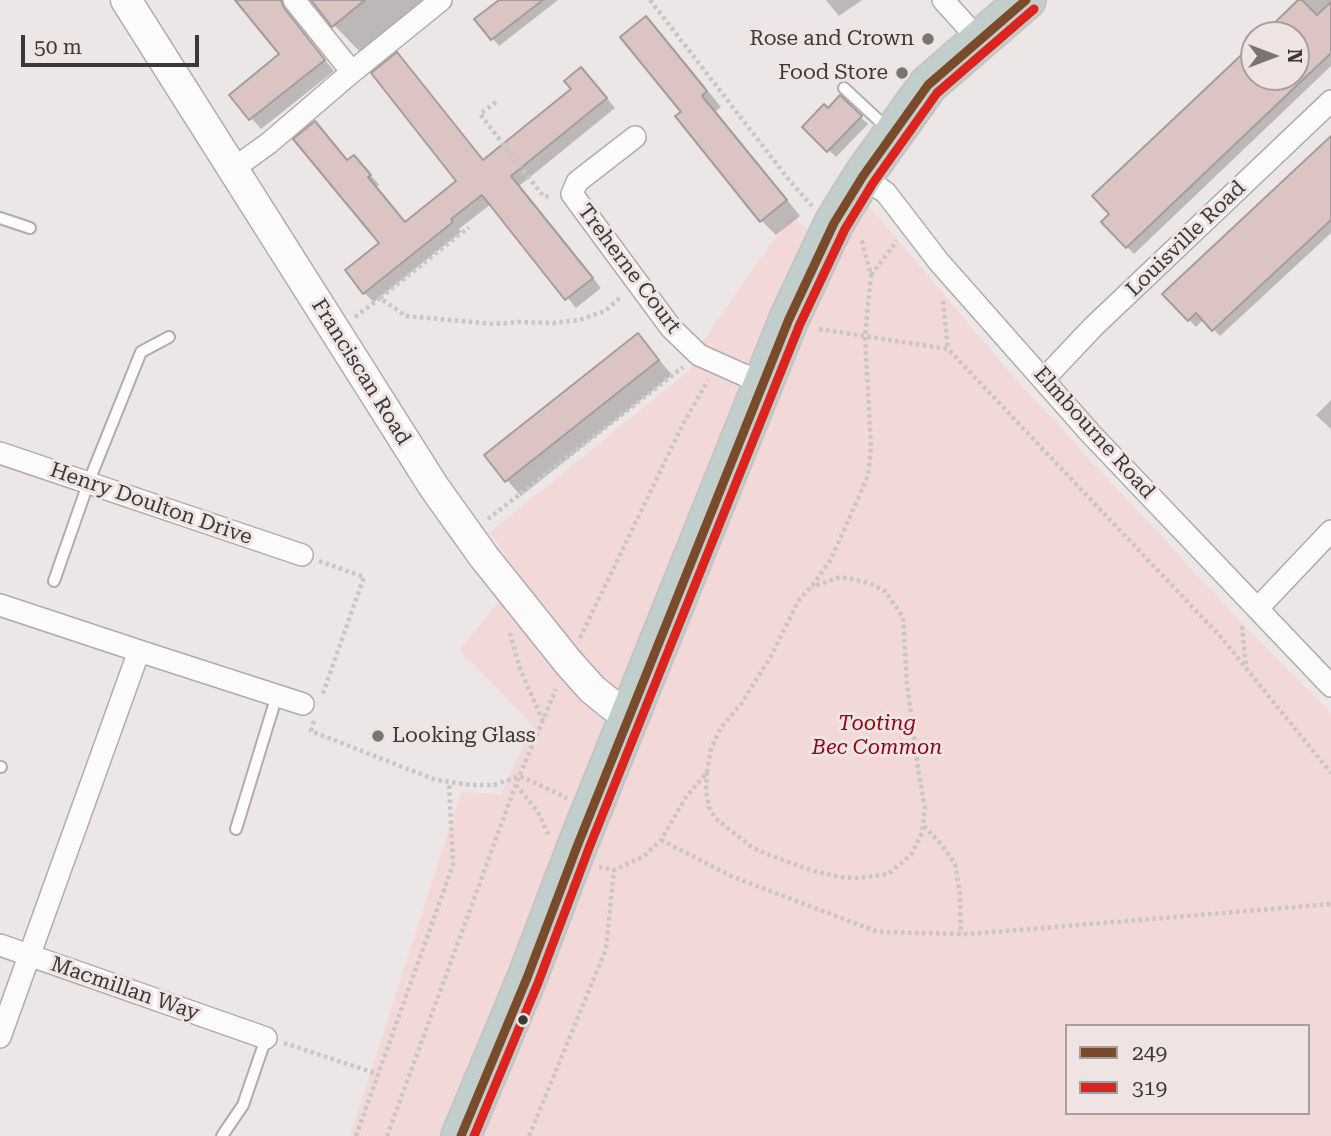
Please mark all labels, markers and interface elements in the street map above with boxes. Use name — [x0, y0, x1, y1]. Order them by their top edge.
scale bar — [24, 21, 203, 65]
north arrow — [1240, 21, 1310, 91]
place label: Rose and Crown — [749, 26, 914, 52]
marker: Rose and Crown — [920, 31, 936, 47]
text: 50 m — [34, 35, 82, 59]
text: N — [1283, 49, 1306, 63]
place label: Food Store — [778, 60, 888, 86]
marker: Food Store — [894, 65, 910, 81]
street label: Louisville Road — [1121, 176, 1251, 302]
street label: Treherne Court — [572, 199, 686, 339]
street label: Franciscan Road — [306, 294, 416, 450]
street label: Elmbourne Road — [1028, 362, 1160, 504]
street label: Henry Doulton Drive — [47, 458, 255, 550]
park label: Tooting Bec Common — [812, 711, 942, 761]
place label: Looking Glass — [392, 723, 536, 749]
marker: Looking Glass — [370, 728, 386, 744]
street label: Macmillan Way — [47, 952, 203, 1026]
unlabelled marker — [516, 1013, 530, 1027]
legend — [1065, 1024, 1310, 1115]
text: 249 — [1132, 1041, 1167, 1065]
text: 319 — [1132, 1076, 1167, 1100]

